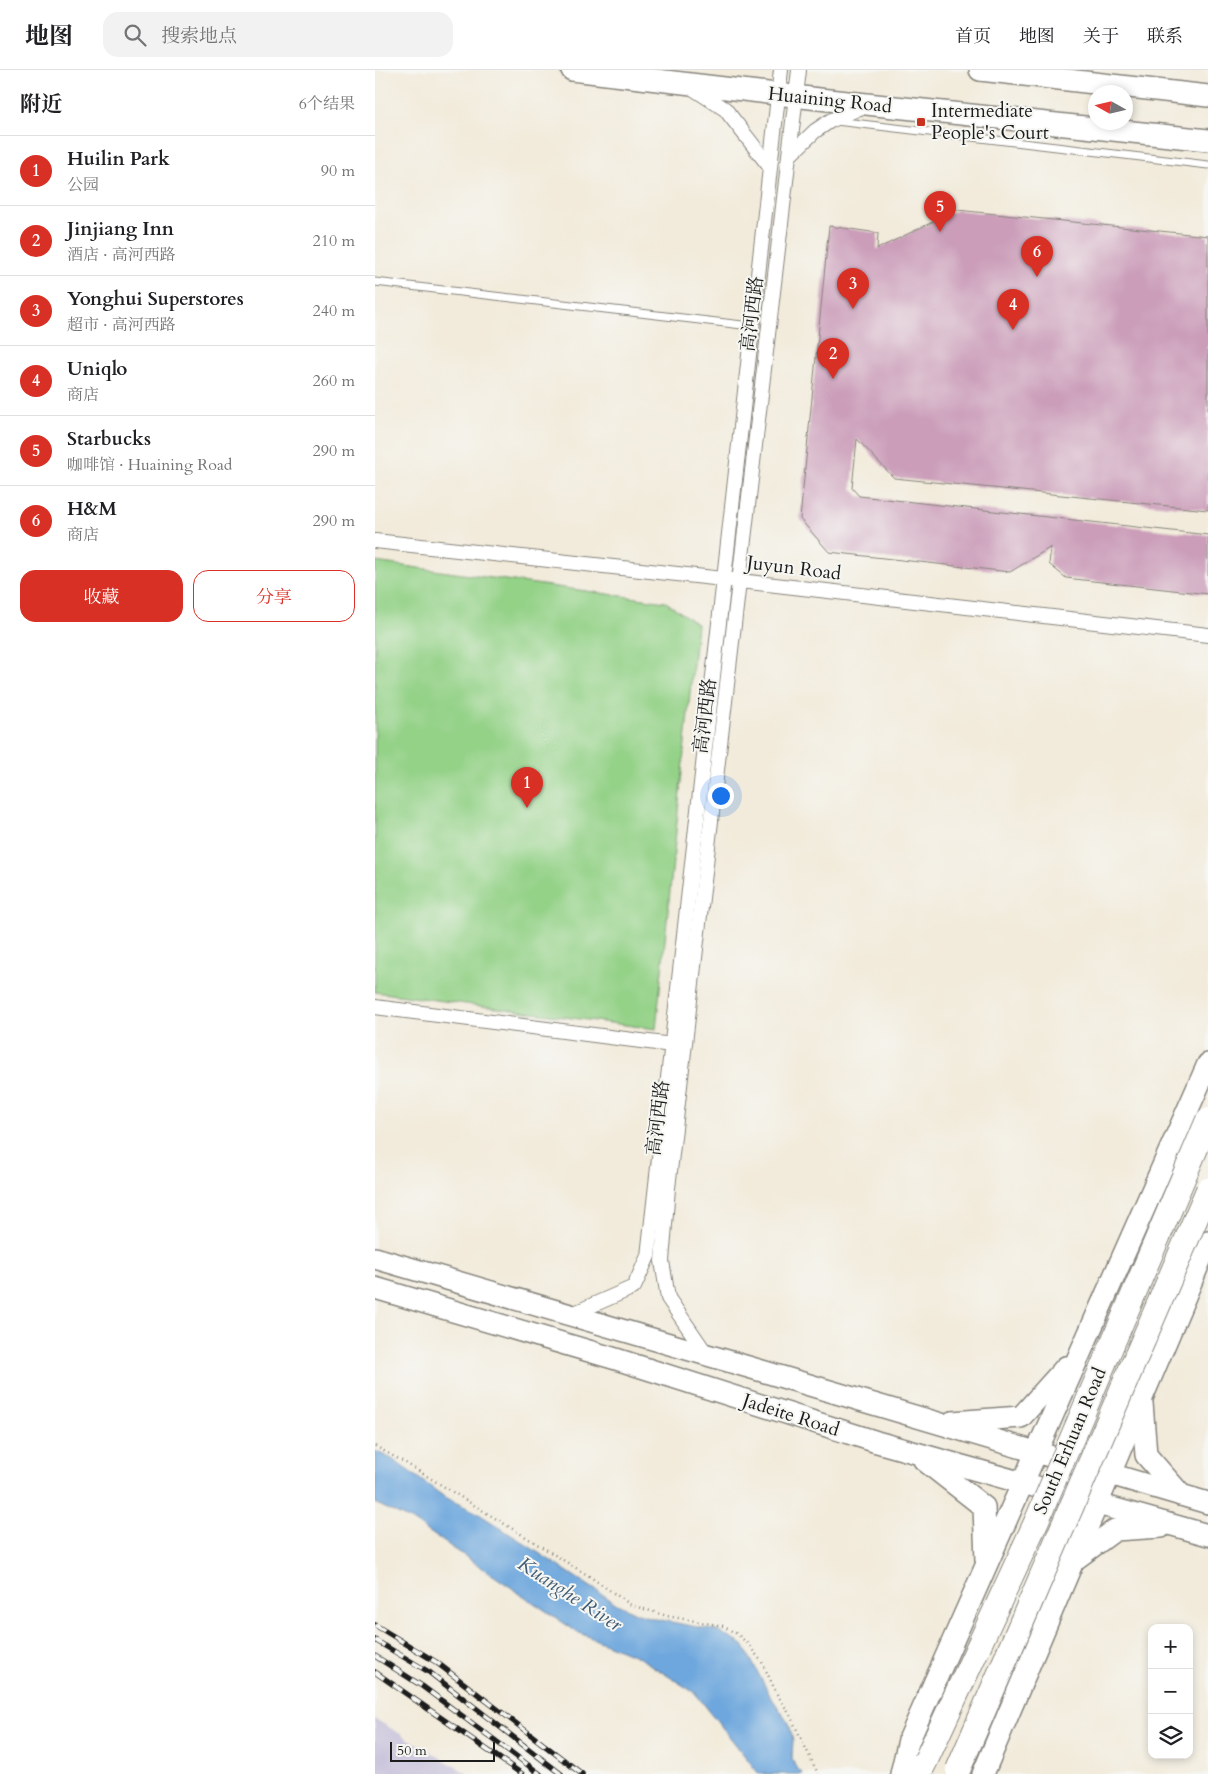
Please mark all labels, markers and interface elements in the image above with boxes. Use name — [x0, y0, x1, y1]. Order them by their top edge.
search box — [103, 12, 453, 57]
text: 地图 — [25, 20, 73, 53]
icon: search — [121, 21, 149, 49]
text: 搜索地点 — [161, 23, 237, 49]
text: 首页 — [955, 24, 991, 49]
text: 地图 — [1019, 24, 1055, 49]
text: 关于 — [1083, 24, 1119, 49]
text: 联系 — [1147, 24, 1183, 49]
street label: Huaining Road — [767, 81, 893, 119]
north arrow — [1088, 85, 1133, 130]
text: 附近 — [20, 90, 62, 119]
text: 6个结果 — [299, 93, 355, 115]
place label: Intermediate People's Court — [931, 98, 1049, 146]
marker: Intermediate People's Court — [915, 116, 927, 128]
text: Huilin Park — [67, 146, 170, 172]
text: 1 — [32, 160, 40, 182]
text: 90 m — [321, 160, 355, 182]
text: 公园 — [67, 174, 99, 196]
pin: 5 — [924, 191, 956, 232]
text: Jinjiang Inn — [67, 216, 174, 242]
text: 2 — [32, 230, 40, 252]
text: 210 m — [313, 230, 355, 252]
pin: 6 — [1021, 236, 1053, 277]
text: 酒店 · 高河西路 — [67, 244, 176, 266]
pin: 3 — [837, 268, 869, 309]
street label: 高河西路 — [734, 275, 770, 353]
text: Yonghui Superstores — [67, 286, 244, 312]
pin: 4 — [997, 289, 1029, 330]
text: 3 — [32, 300, 40, 322]
text: 240 m — [313, 300, 355, 322]
text: 超市 · 高河西路 — [67, 314, 176, 336]
pin: 2 — [817, 338, 849, 379]
text: Uniqlo — [67, 356, 127, 382]
text: 4 — [32, 370, 40, 392]
text: 260 m — [313, 370, 355, 392]
text: 商店 — [67, 384, 99, 406]
text: Starbucks — [67, 426, 151, 452]
text: 5 — [32, 440, 40, 462]
text: 290 m — [313, 440, 355, 462]
text: 咖啡馆 · Huaining Road — [67, 454, 232, 476]
text: H&M — [67, 496, 117, 522]
text: 6 — [32, 510, 40, 532]
text: 290 m — [313, 510, 355, 532]
text: 商店 — [67, 524, 99, 546]
street label: Juyun Road — [742, 549, 843, 587]
button: 收藏 — [20, 570, 183, 622]
button: 分享 — [193, 570, 355, 622]
street label: 高河西路 — [687, 677, 723, 755]
pin: 1 — [511, 767, 543, 808]
your location — [708, 783, 734, 809]
street label: 高河西路 — [640, 1079, 676, 1157]
street label: South Erhuan Road — [1027, 1364, 1113, 1518]
street label: Jadeite Road — [736, 1386, 843, 1443]
water label: Kuanghe River — [513, 1550, 629, 1639]
map controls — [1148, 1624, 1193, 1759]
button: + — [1148, 1624, 1193, 1669]
button: − — [1148, 1669, 1193, 1714]
button: layers — [1148, 1714, 1193, 1759]
scale bar — [390, 1739, 495, 1762]
text: 50 m — [397, 1741, 427, 1760]

